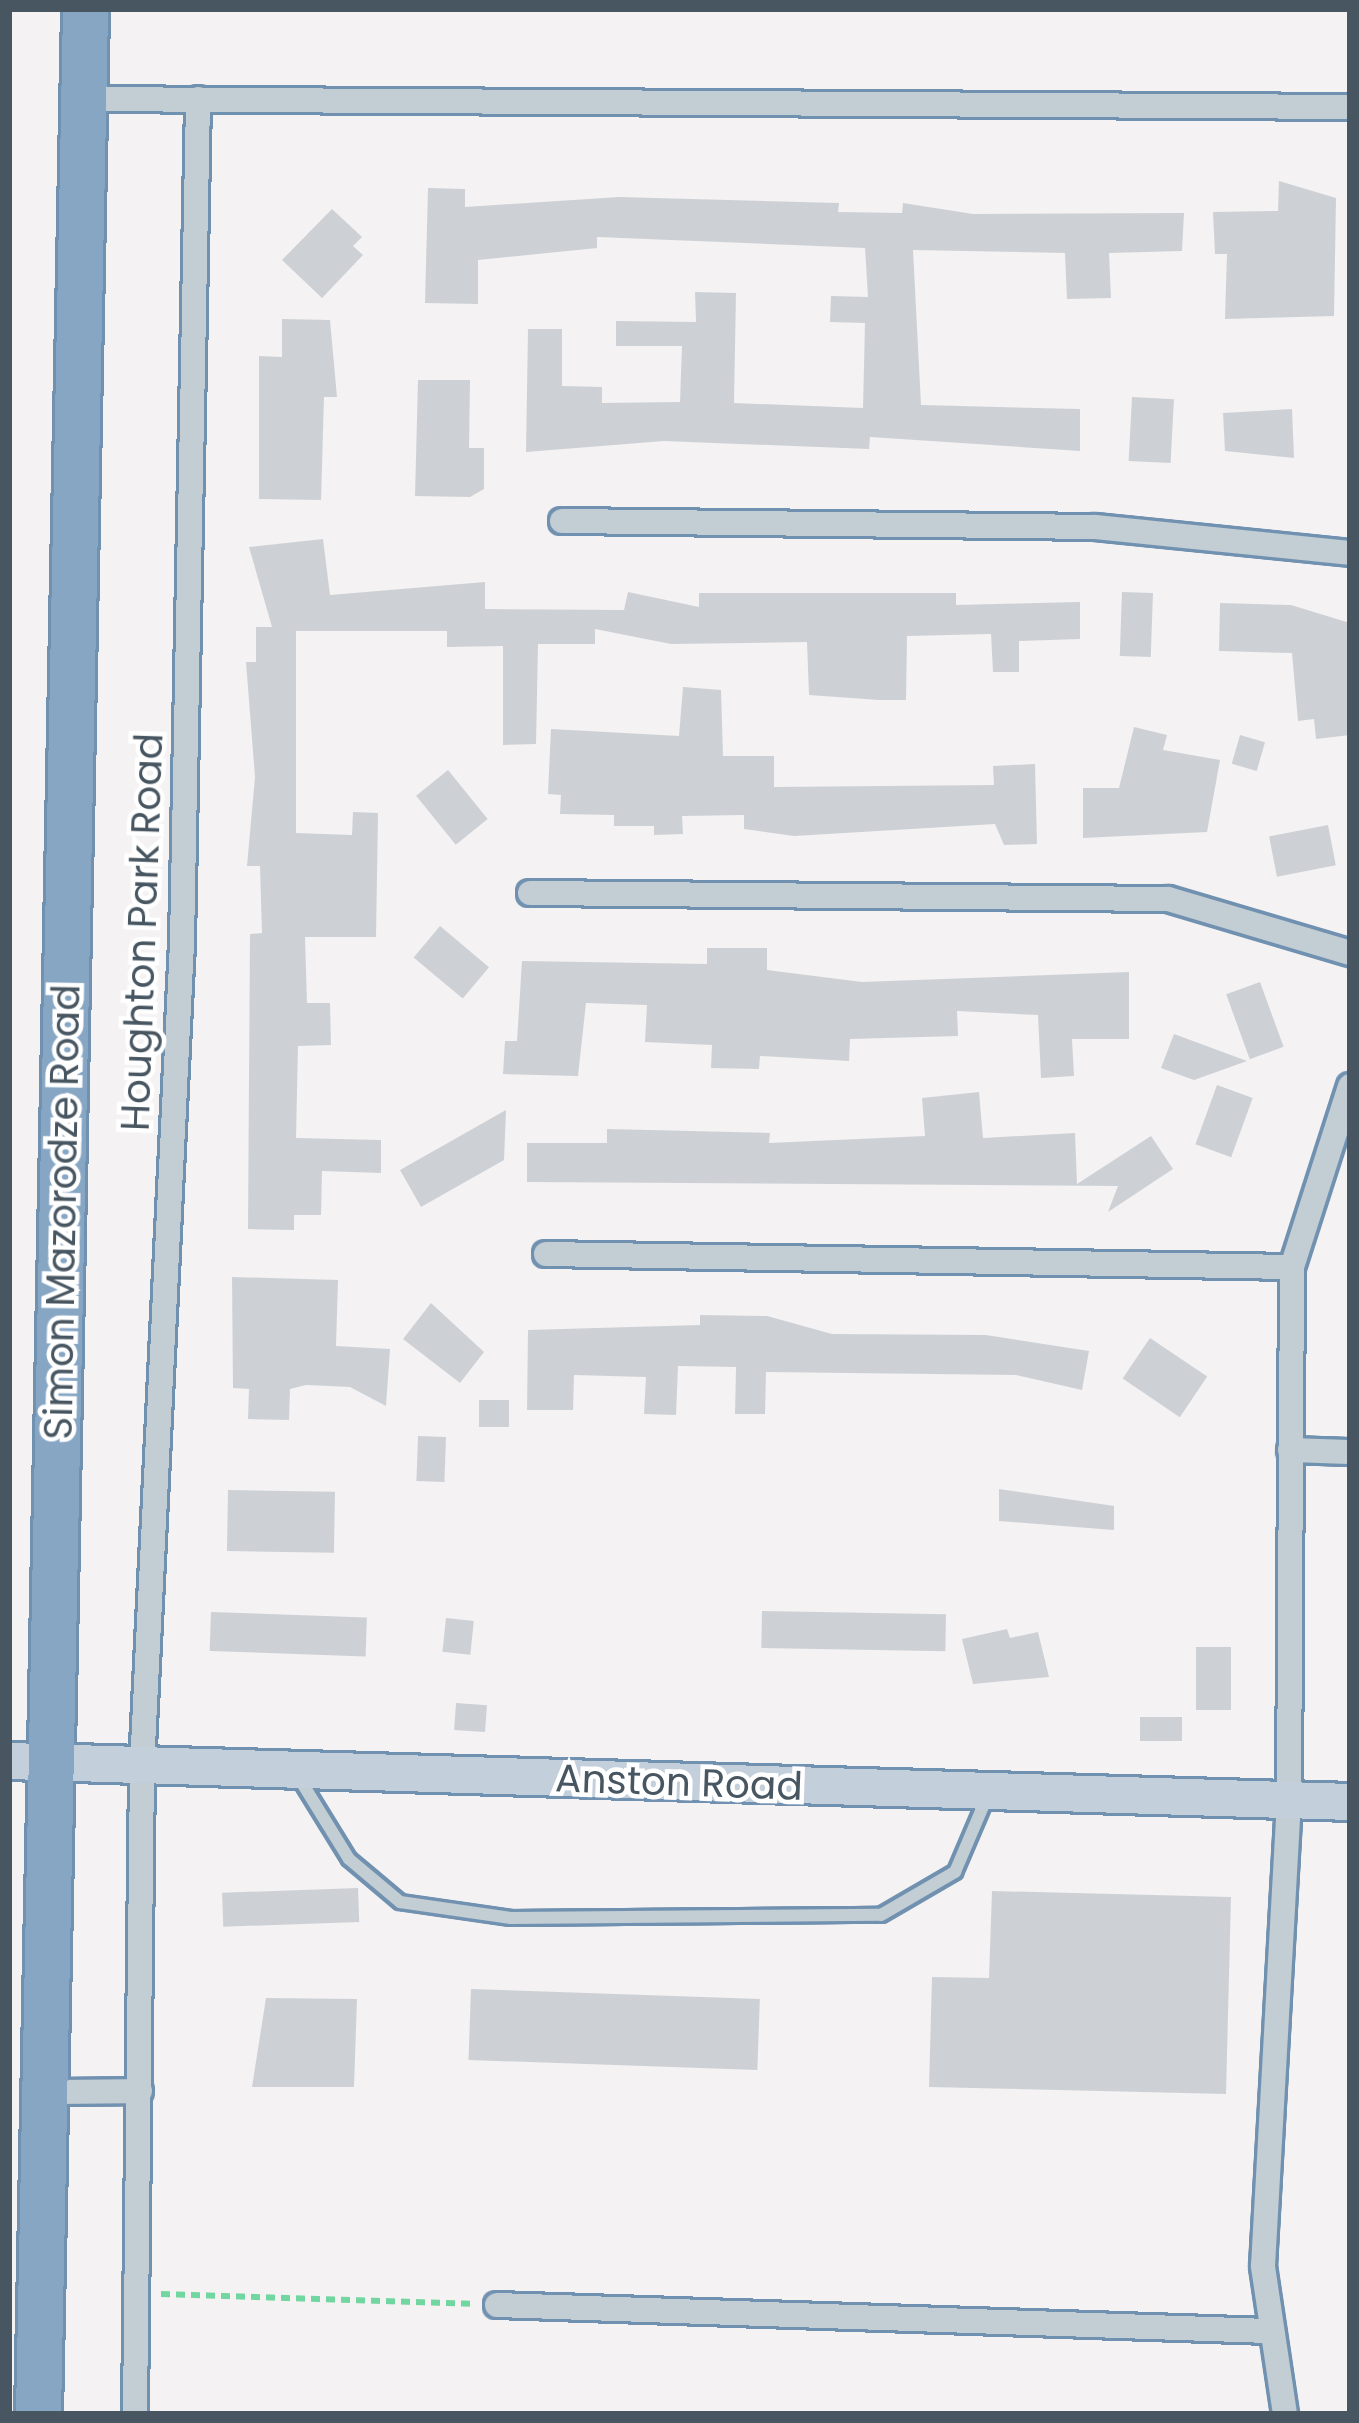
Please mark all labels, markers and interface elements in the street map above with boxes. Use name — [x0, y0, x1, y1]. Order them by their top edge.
street label: Houghton Park Road — [113, 732, 173, 1132]
street label: Simon Mazorodze Road — [36, 984, 90, 1440]
street label: Anston Road — [554, 1755, 804, 1811]

